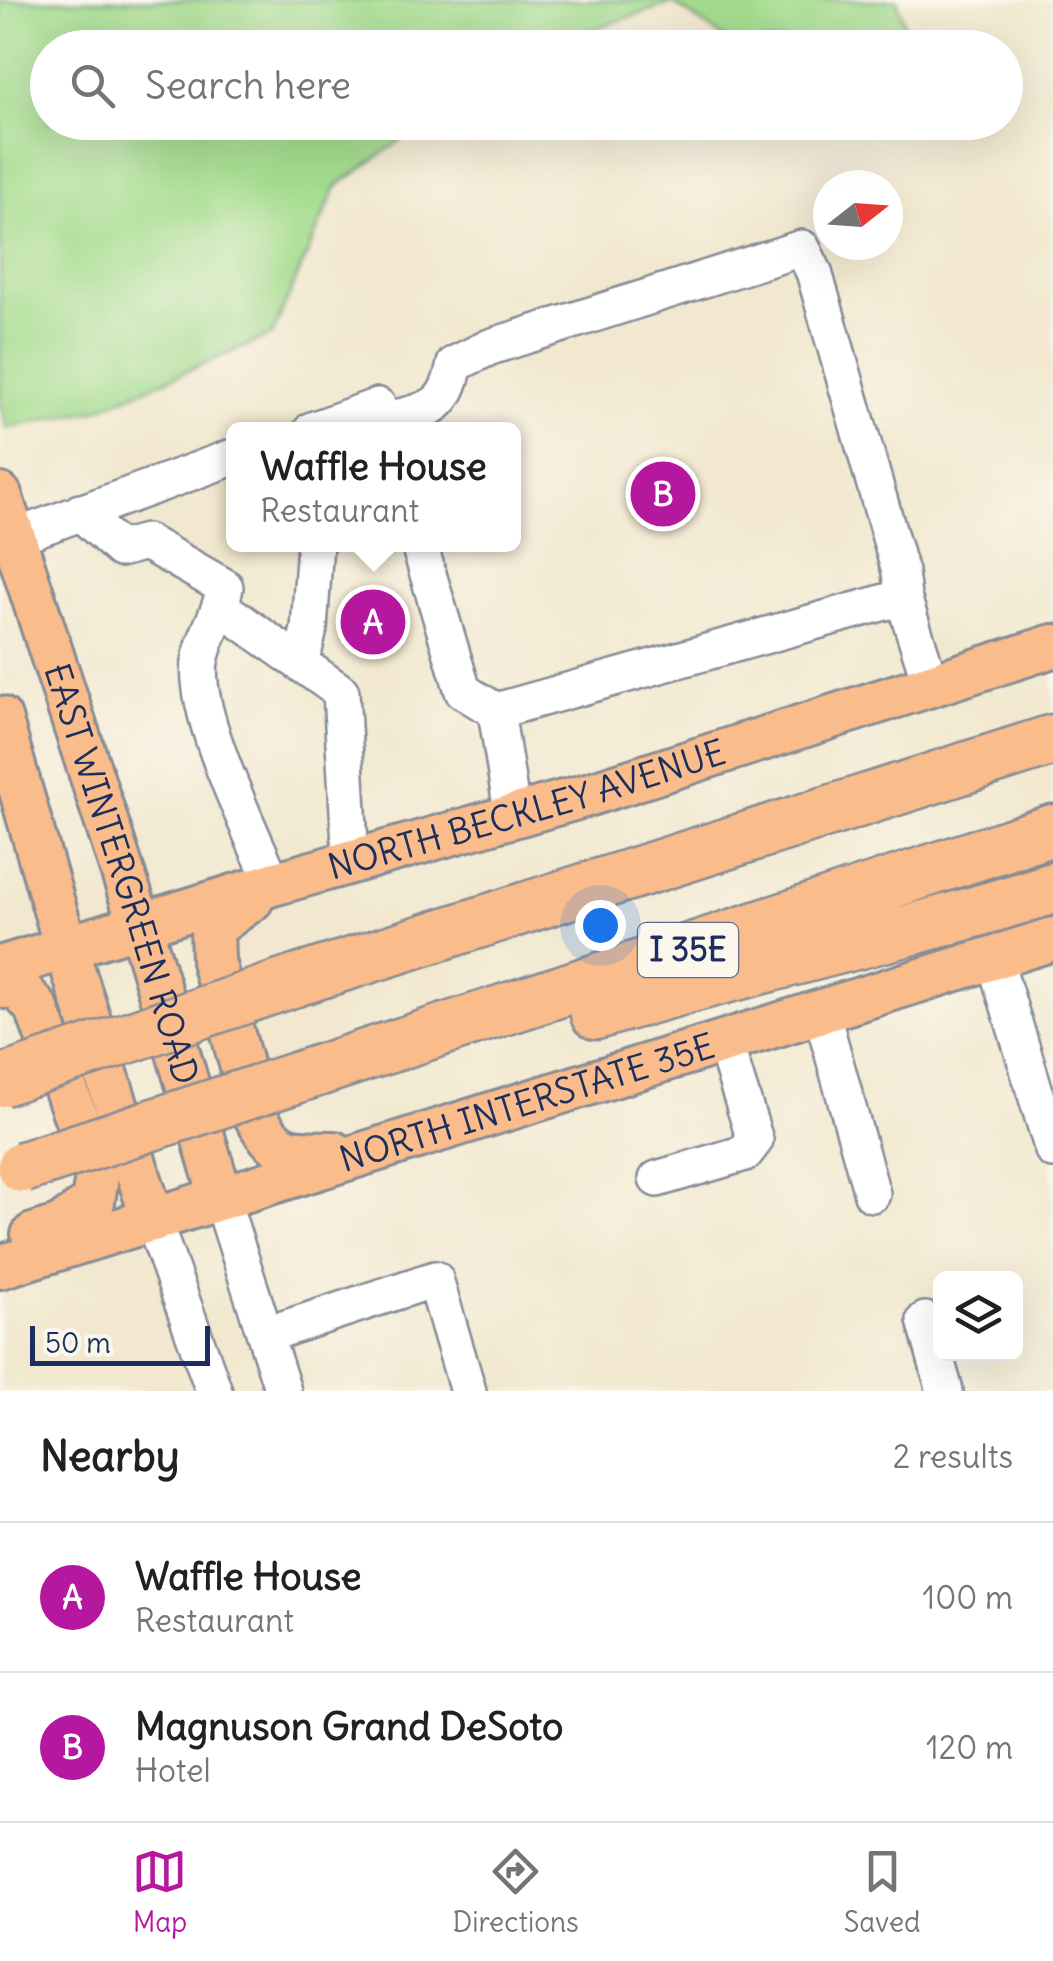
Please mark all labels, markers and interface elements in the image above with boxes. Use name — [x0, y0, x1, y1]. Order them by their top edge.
search box — [30, 30, 1023, 140]
icon: search — [65, 58, 120, 113]
text: Search here — [145, 62, 351, 109]
north arrow — [813, 170, 903, 260]
popup — [226, 422, 521, 552]
text: Waffle House — [260, 443, 487, 490]
pin: B — [630, 456, 696, 532]
text: Restaurant — [260, 490, 419, 531]
pin: A — [340, 584, 406, 660]
street label: EAST WINTERGREEN ROAD — [35, 658, 209, 1089]
street label: NORTH BECKLEY AVENUE — [323, 729, 731, 888]
your location — [575, 900, 626, 951]
road number: I 35E — [638, 923, 738, 977]
street label: NORTH INTERSTATE 35E — [334, 1023, 720, 1181]
map controls — [933, 1271, 1023, 1361]
button: layers — [933, 1271, 1023, 1361]
scale bar — [30, 1321, 210, 1366]
text: 50 m — [45, 1325, 111, 1361]
text: Nearby — [40, 1430, 179, 1482]
text: 2 results — [893, 1436, 1013, 1477]
text: Waffle House — [135, 1553, 361, 1600]
text: A — [62, 1577, 83, 1618]
text: 100 m — [923, 1577, 1013, 1618]
text: Restaurant — [135, 1600, 294, 1641]
text: Magnuson Grand DeSoto — [135, 1703, 563, 1750]
text: B — [62, 1727, 83, 1768]
text: 120 m — [926, 1727, 1013, 1768]
text: Hotel — [135, 1750, 211, 1791]
tab: Map — [132, 1844, 187, 1940]
tab: Directions — [452, 1844, 579, 1940]
tab: Saved — [844, 1844, 921, 1940]

